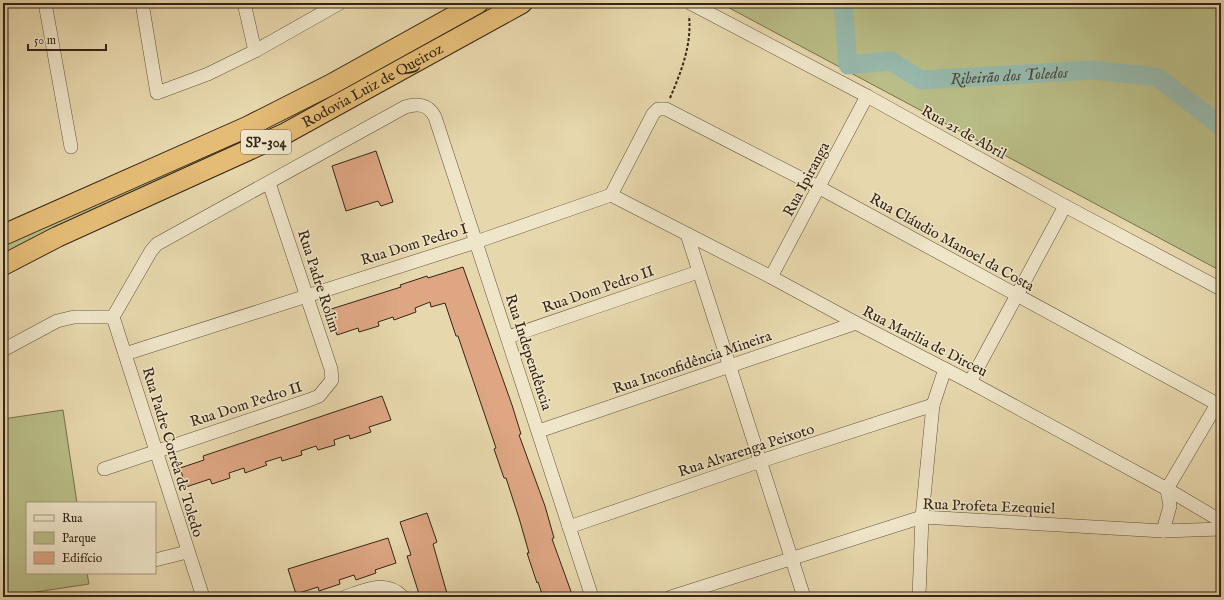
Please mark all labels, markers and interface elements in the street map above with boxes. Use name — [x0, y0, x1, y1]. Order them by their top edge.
scale bar — [28, 26, 106, 52]
text: 50 m — [34, 33, 56, 48]
street label: Rodovia Luiz de Queiroz — [299, 39, 447, 132]
water label: Ribeirão dos Toledos — [950, 63, 1069, 90]
street label: Rua 21 de Abril — [918, 101, 1011, 164]
road number: SP-304 — [241, 130, 291, 154]
street label: Rua Ipiranga — [779, 138, 834, 220]
street label: Rua Cláudio Manoel da Costa — [866, 189, 1038, 296]
street label: Rua Dom Pedro I — [359, 219, 470, 270]
street label: Rua Padre Rolim — [293, 227, 344, 335]
street label: Rua Dom Pedro II — [540, 261, 657, 318]
street label: Rua Independência — [501, 292, 556, 413]
street label: Rua Marilia de Dirceu — [859, 302, 991, 381]
street label: Rua Inconfidência Mineira — [610, 326, 774, 399]
street label: Rua Padre Corrêa de Toledo — [138, 365, 207, 539]
street label: Rua Dom Pedro II — [188, 377, 305, 432]
street label: Rua Alvarenga Peixoto — [676, 419, 817, 481]
street label: Rua Profeta Ezequiel — [922, 495, 1056, 518]
legend — [26, 502, 156, 574]
text: Rua — [62, 511, 83, 526]
text: Parque — [62, 531, 97, 547]
text: Edifício — [62, 551, 103, 566]

